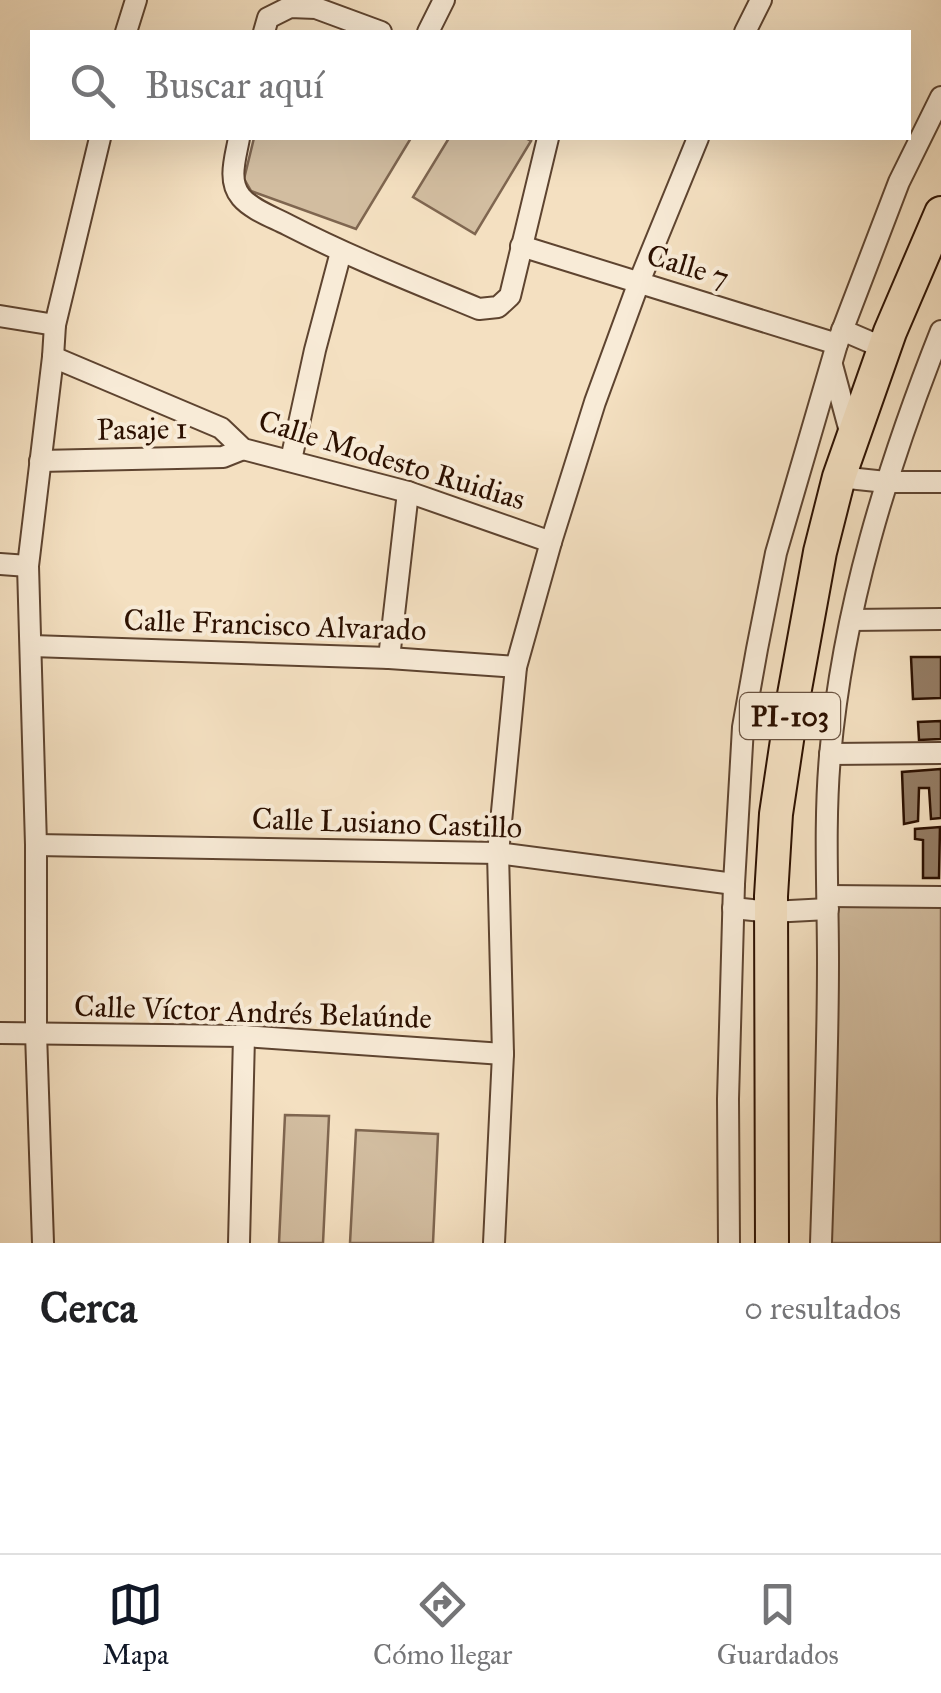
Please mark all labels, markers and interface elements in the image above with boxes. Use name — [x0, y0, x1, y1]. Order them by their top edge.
search box — [30, 30, 911, 140]
icon: search — [65, 58, 120, 113]
text: Buscar aquí — [145, 62, 324, 108]
street label: Calle 7 — [642, 236, 734, 296]
street label: Calle Modesto Ruidias — [254, 402, 530, 518]
street label: Pasaje 1 — [96, 410, 188, 448]
street label: Calle Francisco Alvarado — [123, 602, 427, 648]
road number: PI-103 — [740, 693, 840, 739]
street label: Calle Lusiano Castillo — [251, 800, 523, 846]
street label: Calle Víctor Andrés Belaúnde — [74, 988, 432, 1036]
text: Cerca — [40, 1282, 137, 1334]
text: 0 resultados — [744, 1289, 901, 1328]
tab: Mapa — [102, 1577, 169, 1672]
tab: Cómo llegar — [373, 1577, 512, 1672]
tab: Guardados — [717, 1577, 839, 1672]

